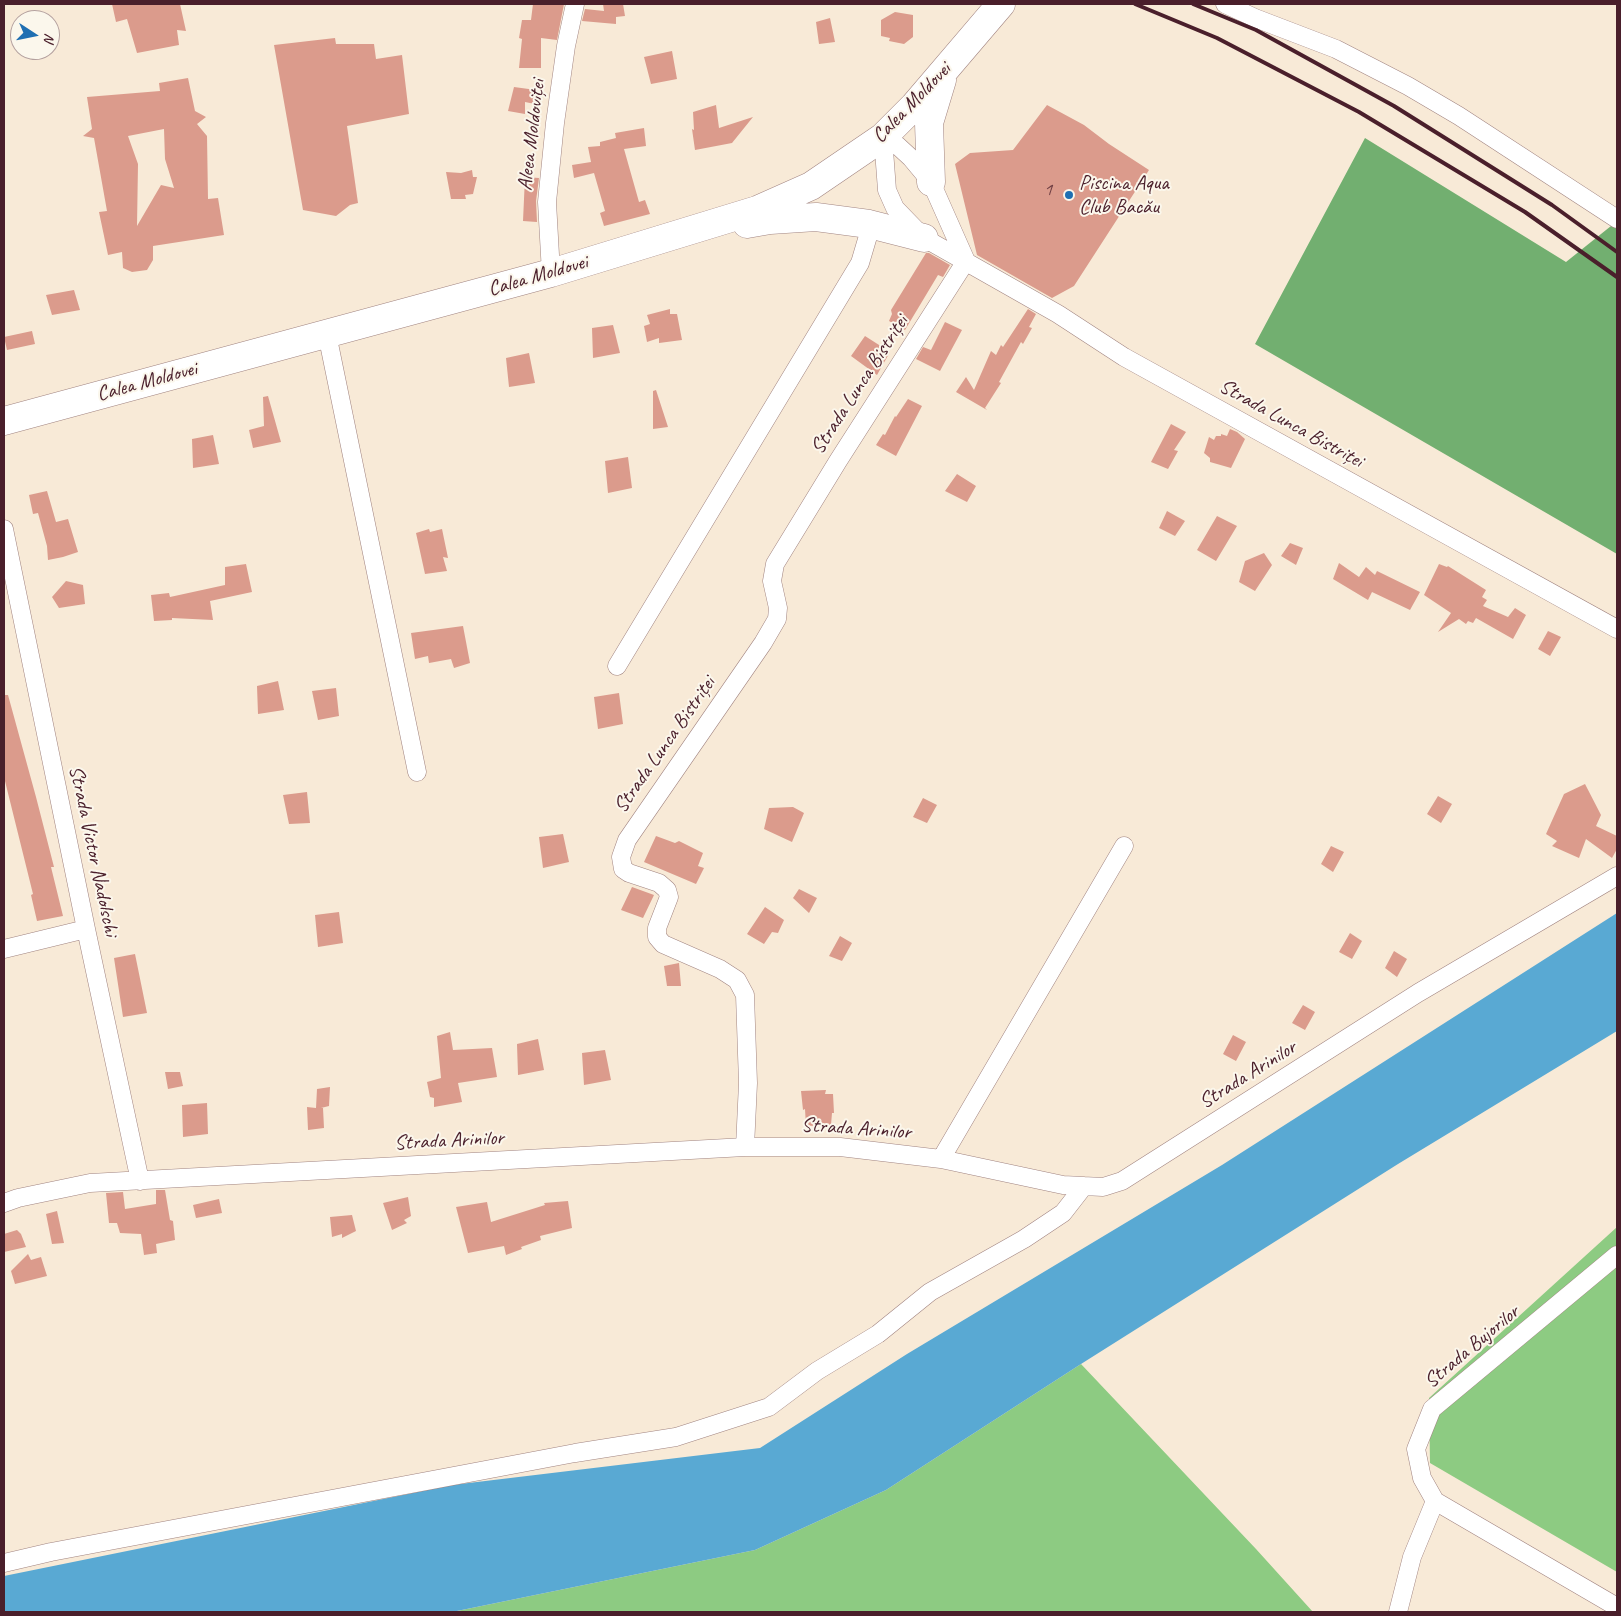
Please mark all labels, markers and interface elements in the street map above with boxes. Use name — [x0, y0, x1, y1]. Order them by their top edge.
north arrow — [10, 10, 60, 60]
text: N — [40, 32, 58, 44]
street label: Calea Moldovei — [867, 57, 957, 149]
street label: Aleea Moldoviței — [513, 78, 551, 192]
place label: Piscina Aqua Club Bacău — [1079, 170, 1169, 220]
house number: 1 — [1044, 179, 1052, 201]
marker: Piscina Aqua Club Bacău — [1063, 189, 1075, 201]
street label: Calea Moldovei — [485, 250, 591, 302]
street label: Strada Lunca Bistriței — [806, 311, 914, 459]
street label: Calea Moldovei — [94, 357, 200, 407]
street label: Strada Lunca Bistriței — [1215, 374, 1367, 474]
street label: Strada Lunca Bistriței — [609, 672, 721, 818]
street label: Strada Victor Nadolschi — [63, 763, 123, 939]
street label: Strada Arinilor — [1195, 1035, 1301, 1115]
street label: Strada Arinilor — [800, 1113, 912, 1145]
street label: Strada Arinilor — [393, 1126, 505, 1156]
street label: Strada Bujorilor — [1419, 1300, 1525, 1394]

